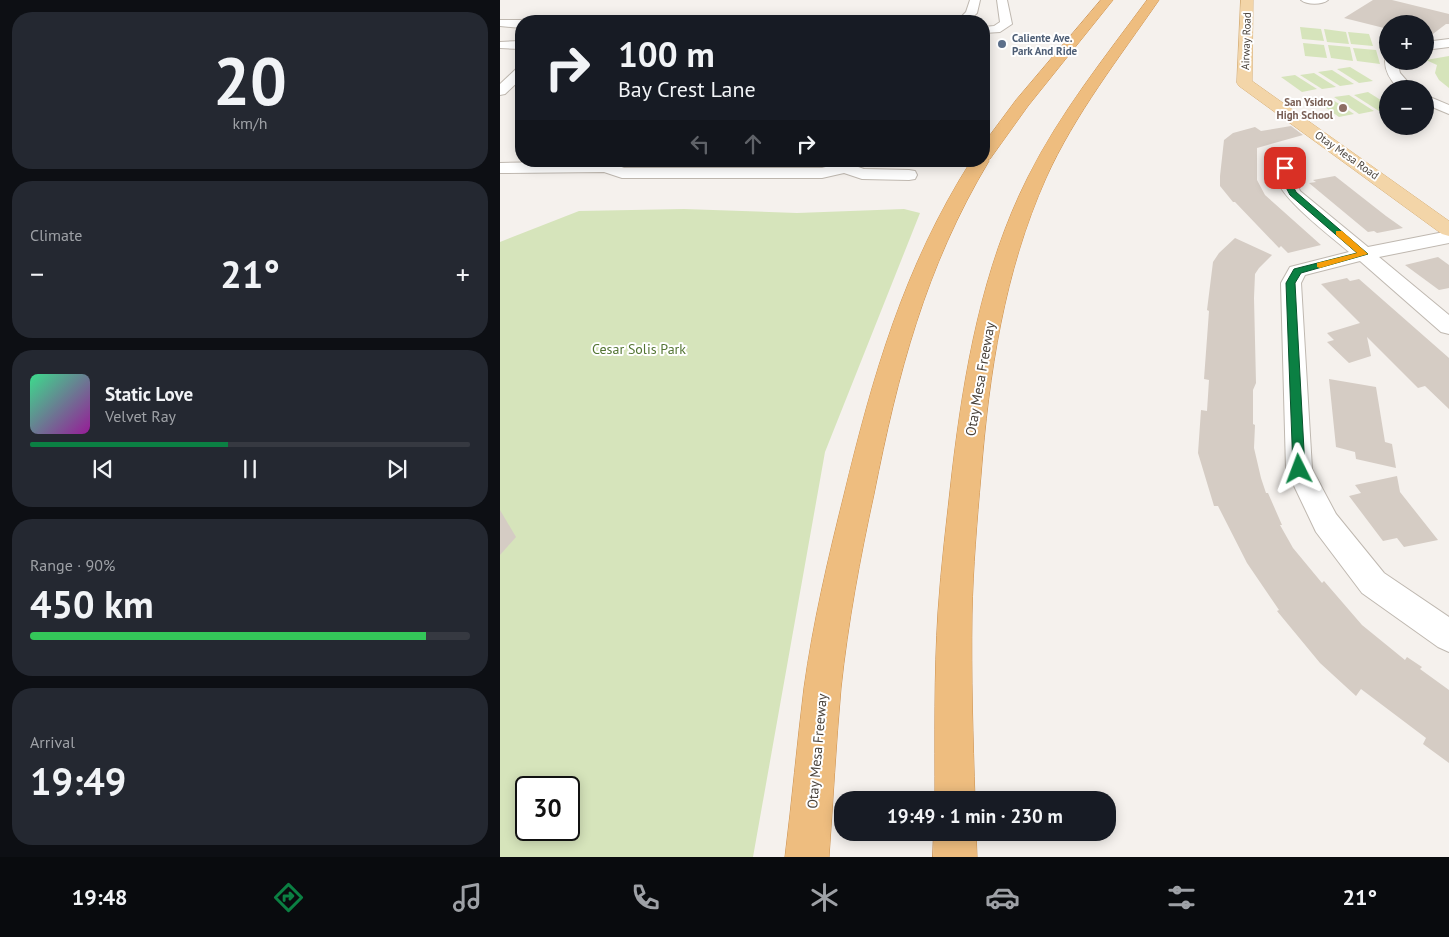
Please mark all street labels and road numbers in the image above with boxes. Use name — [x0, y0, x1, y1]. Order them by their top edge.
street label: Airway Road — [1238, 12, 1254, 70]
street label: Otay Mesa Road — [1312, 128, 1382, 182]
street label: Otay Mesa Freeway — [961, 320, 999, 437]
street label: Otay Mesa Freeway — [803, 692, 831, 809]

